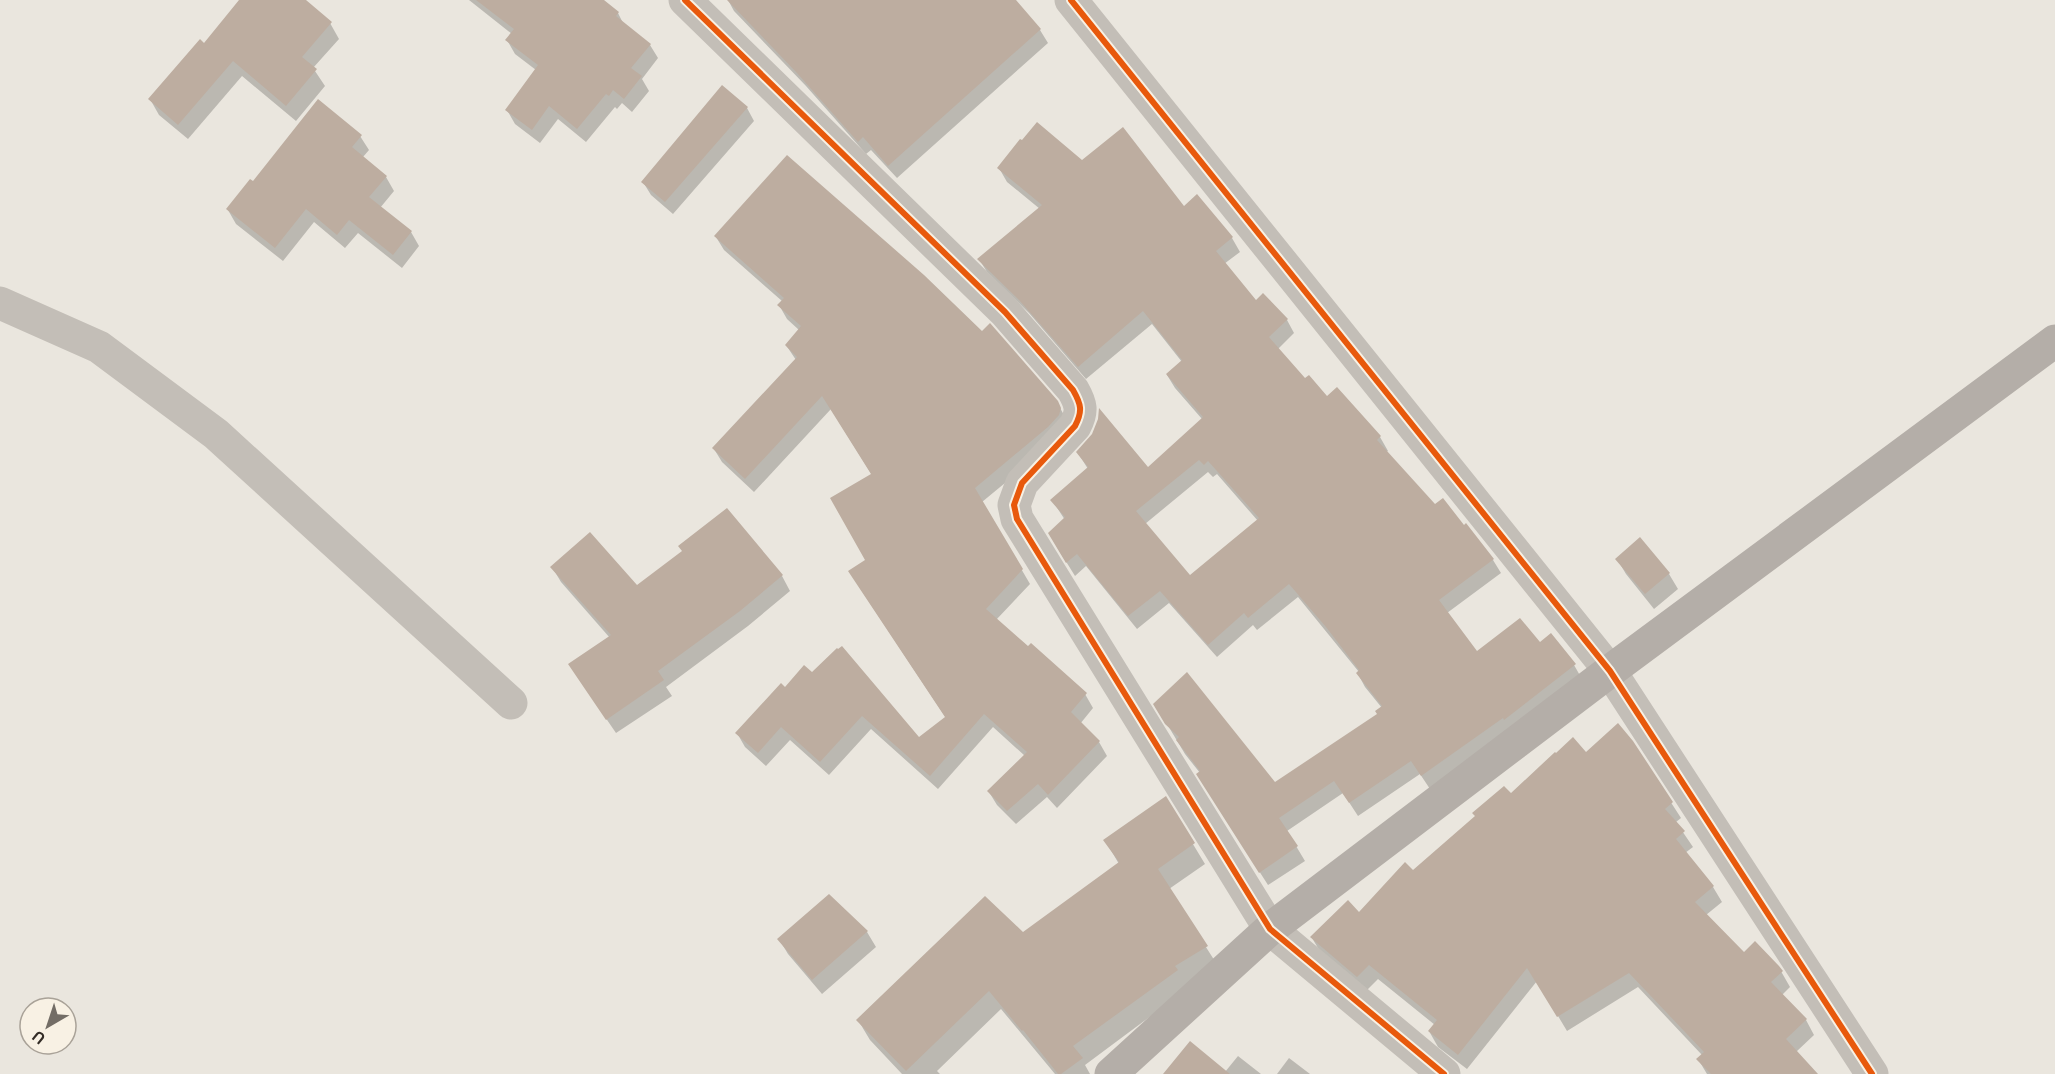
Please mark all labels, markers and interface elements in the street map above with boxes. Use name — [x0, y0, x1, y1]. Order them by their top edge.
north arrow — [18, 996, 78, 1056]
text: U — [28, 1026, 50, 1049]

